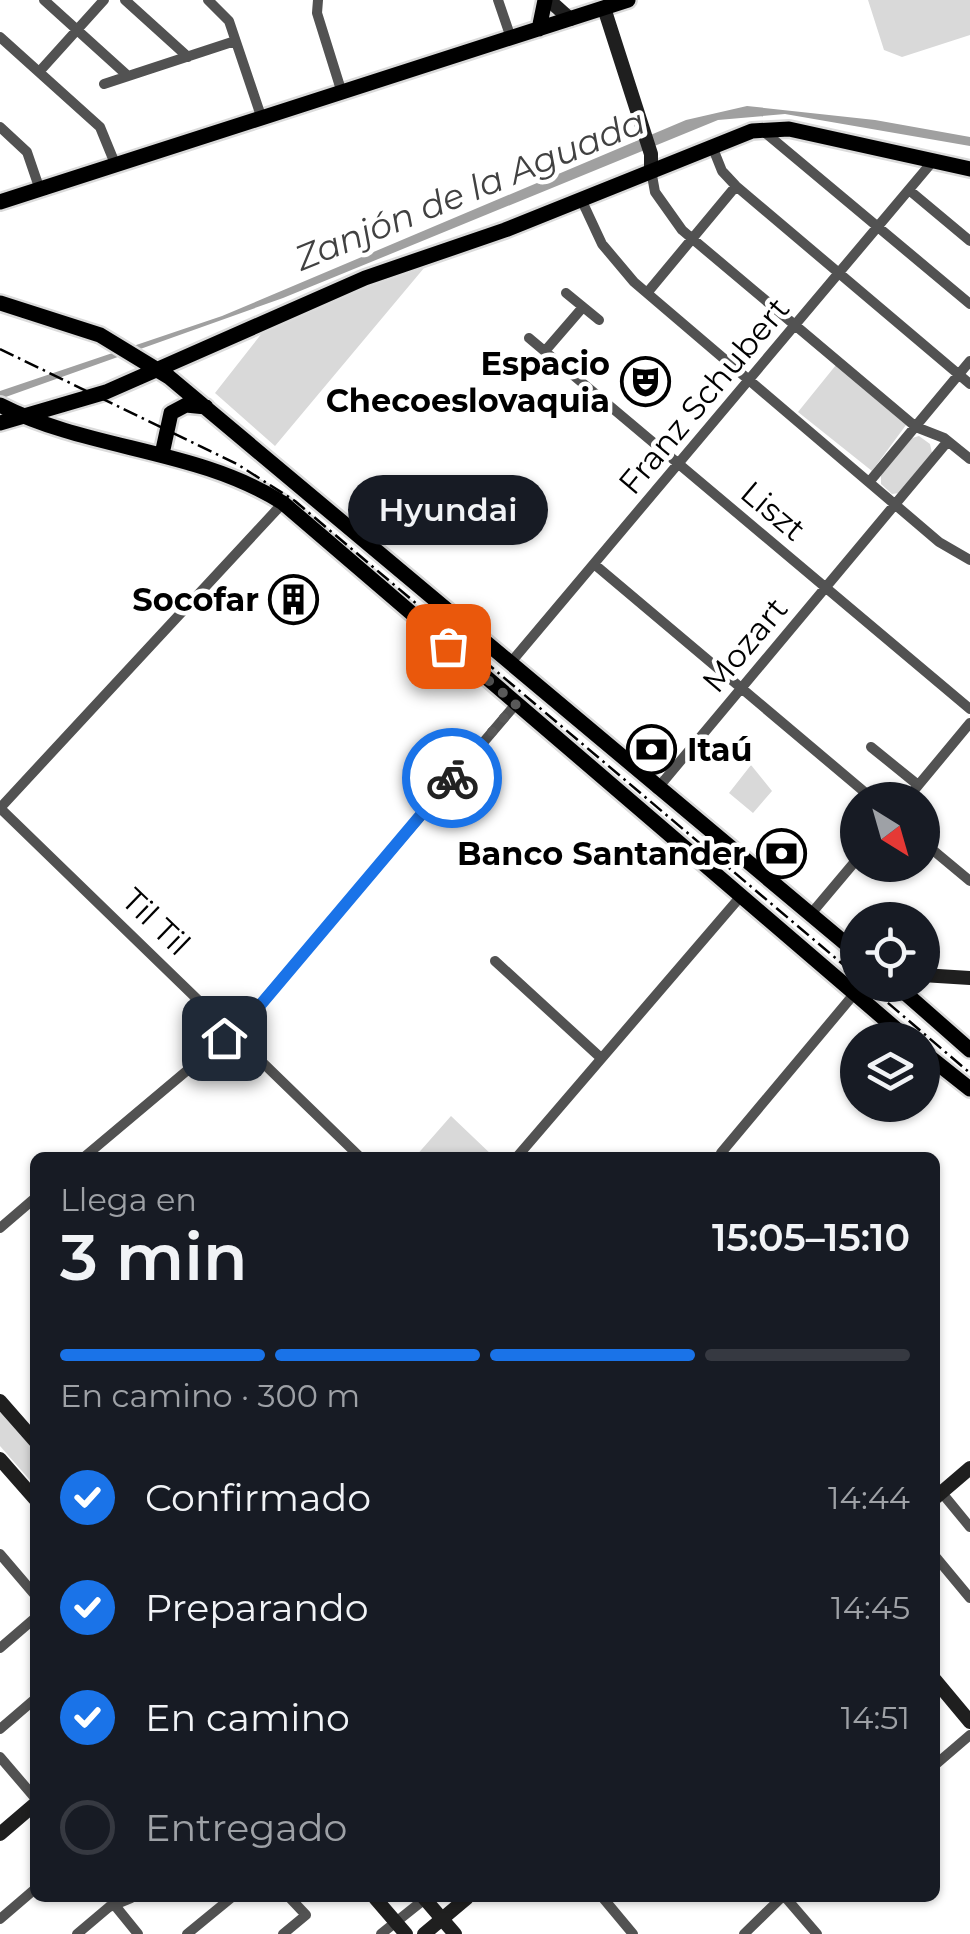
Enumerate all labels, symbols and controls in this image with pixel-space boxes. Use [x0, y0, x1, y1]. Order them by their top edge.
water label: Zanjón de la Aguada [287, 100, 651, 280]
street label: Franz Schubert [610, 289, 797, 502]
place label: Espacio Checoeslovaquia [326, 344, 610, 420]
theatre icon: Espacio Checoeslovaquia [619, 356, 671, 408]
street label: Liszt [733, 472, 814, 549]
callout: Hyundai [348, 476, 548, 546]
text: Hyundai [379, 490, 517, 529]
building icon: Socofar [268, 574, 320, 626]
place label: Socofar [132, 580, 259, 619]
street label: Mozart [694, 589, 796, 700]
pin [406, 604, 491, 689]
icon: bag [421, 619, 476, 674]
bank icon: Itaú [626, 724, 678, 776]
courier [402, 728, 502, 828]
place label: Itaú [687, 730, 753, 769]
icon: bike [425, 751, 480, 806]
north arrow [840, 782, 940, 882]
map controls [840, 782, 940, 1122]
bank icon: Banco Santander [755, 828, 807, 880]
place label: Banco Santander [457, 834, 746, 873]
street label: Til Til [114, 880, 199, 963]
button: locate [840, 902, 940, 1002]
pin [182, 996, 267, 1081]
icon: home [197, 1011, 252, 1066]
button: layers [840, 1022, 940, 1122]
text: Llega en [60, 1180, 197, 1219]
text: 15:05–15:10 [712, 1214, 910, 1261]
text: 3 min [60, 1217, 248, 1296]
text: En camino · 300 m [60, 1376, 360, 1415]
icon: check [60, 1470, 115, 1525]
text: Confirmado [145, 1474, 371, 1521]
text: 14:44 [828, 1478, 910, 1517]
icon: check [60, 1580, 115, 1635]
text: Preparando [145, 1584, 369, 1631]
text: 14:45 [831, 1588, 910, 1627]
icon: check [60, 1690, 115, 1745]
text: En camino [145, 1694, 350, 1741]
text: 14:51 [841, 1698, 910, 1737]
text: Entregado [145, 1804, 347, 1851]

